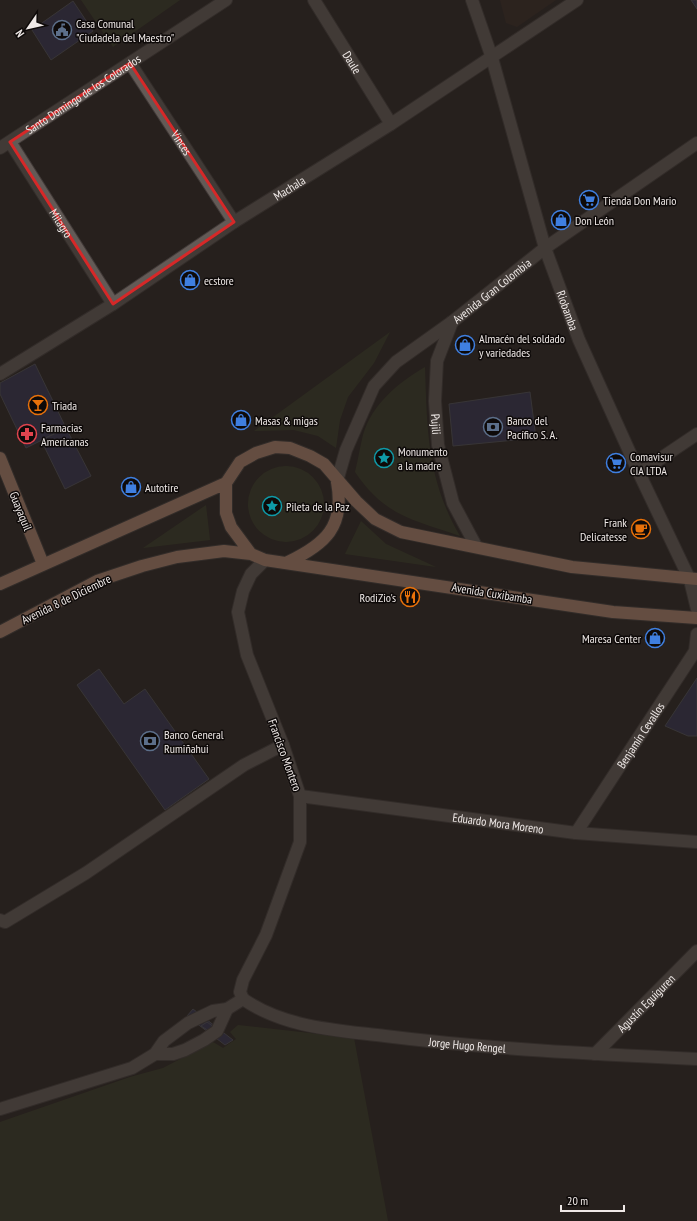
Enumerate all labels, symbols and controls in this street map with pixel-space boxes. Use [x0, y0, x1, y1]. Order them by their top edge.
north arrow [8, 8, 48, 48]
place label: Casa Comunal "Ciudadela del Maestro" [76, 16, 174, 45]
public building icon: Casa Comunal "Ciudadela del Maestro" [51, 19, 73, 41]
text: N [12, 27, 27, 40]
street label: Daule [340, 48, 365, 76]
street label: Santo Domingo de los Colorados [22, 51, 143, 137]
street label: Vinces [168, 126, 196, 158]
street label: Machala [270, 172, 308, 203]
supermarket icon: Tienda Don Mario [578, 189, 600, 211]
place label: Tienda Don Mario [603, 193, 677, 208]
street label: Milagro [47, 206, 76, 240]
shop icon: Don León [550, 209, 572, 231]
place label: Don León [575, 213, 614, 228]
street label: Avenida Gran Colombia [449, 255, 534, 326]
shop icon: ecstore [179, 269, 201, 291]
place label: ecstore [204, 273, 234, 288]
street label: Riobamba [554, 288, 582, 332]
place label: Almacén del soldado y variedades [479, 331, 565, 360]
shop icon: Almacén del soldado y variedades [454, 334, 476, 356]
bar icon: Triada [27, 394, 49, 416]
place label: Triada [52, 398, 77, 413]
shop icon: Masas & migas [230, 409, 252, 431]
place label: Masas & migas [255, 413, 318, 428]
street label: Pujili [428, 413, 445, 435]
place label: Banco del Pacífico S. A. [507, 413, 558, 442]
bank icon: Banco del Pacífico S. A. [482, 416, 504, 438]
place label: Farmacias Americanas [41, 420, 89, 449]
pharmacy icon: Farmacias Americanas [16, 423, 38, 445]
place label: Monumento a la madre [398, 444, 448, 473]
place icon: Monumento a la madre [373, 447, 395, 469]
place label: Comavisur CIA LTDA [630, 449, 673, 478]
supermarket icon: Comavisur CIA LTDA [605, 452, 627, 474]
shop icon: Autotire [120, 476, 142, 498]
place label: Autotire [145, 480, 178, 495]
street label: Guayaquil [6, 489, 36, 533]
place icon: Pileta de la Paz [261, 495, 283, 517]
place label: Pileta de la Paz [286, 499, 349, 514]
place label: Frank Delicatesse [580, 515, 627, 544]
cafe icon: Frank Delicatesse [630, 518, 652, 540]
street label: Avenida 8 de Diciembre [19, 571, 113, 627]
street label: Avenida Cuxibamba [451, 579, 533, 607]
restaurant icon: RodiZio's [399, 586, 421, 608]
place label: RodiZio's [360, 590, 396, 605]
shop icon: Maresa Center [644, 627, 666, 649]
place label: Maresa Center [582, 631, 642, 646]
street label: Benjamín Cevallos [613, 699, 667, 771]
street label: Francisco Montero [265, 717, 305, 793]
place label: Banco General Rumiñahui [164, 727, 224, 756]
bank icon: Banco General Rumiñahui [139, 730, 161, 752]
street label: Eduardo Mora Moreno [452, 809, 545, 836]
street label: Agustín Eguiguren [614, 971, 678, 1035]
street label: Jorge Hugo Rengel [427, 1033, 506, 1055]
scale bar [561, 1187, 624, 1213]
text: 20 m [567, 1193, 588, 1208]

